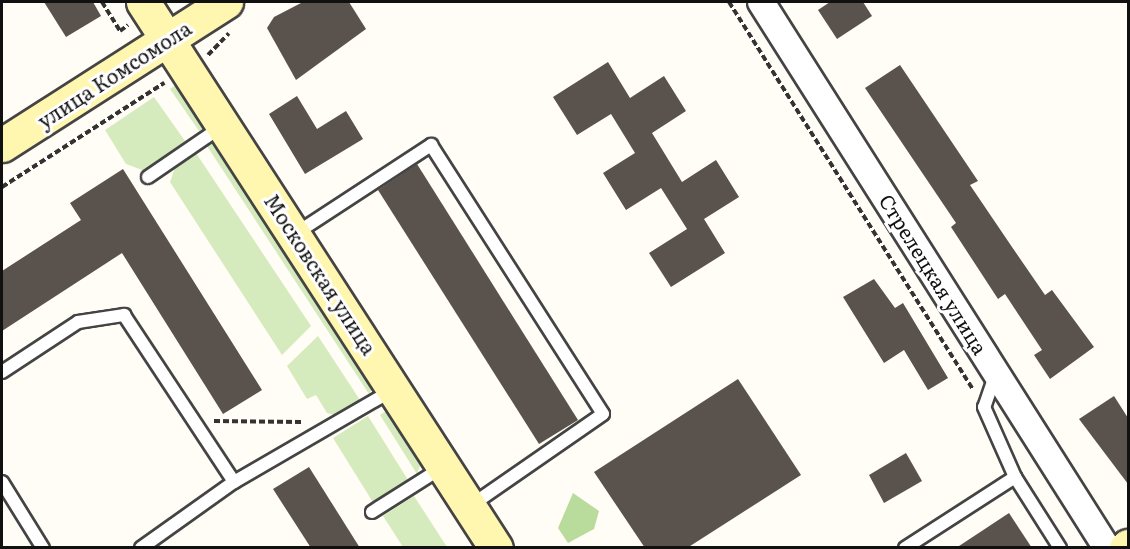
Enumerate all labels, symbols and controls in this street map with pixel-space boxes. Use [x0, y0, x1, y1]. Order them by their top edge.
street label: улица Комсомола [33, 15, 195, 133]
street label: Московская улица [260, 189, 382, 359]
street label: Стрелецкая улица [875, 190, 993, 358]

